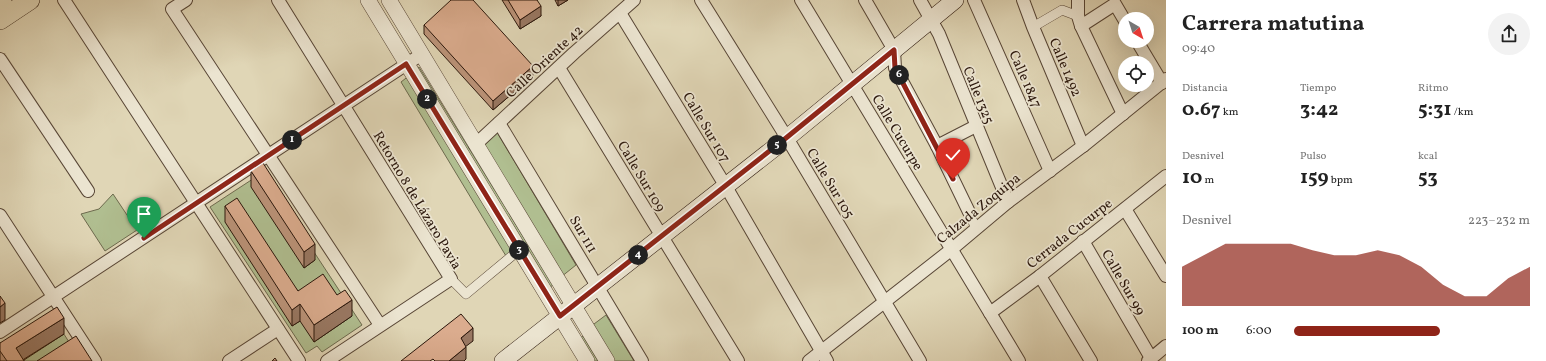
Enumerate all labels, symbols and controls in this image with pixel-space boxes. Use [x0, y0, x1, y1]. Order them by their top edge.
text: Carrera matutina [1182, 9, 1364, 40]
north arrow [1118, 12, 1154, 48]
map controls [1118, 12, 1154, 92]
button: share [1488, 13, 1530, 55]
street label: Calle Oriente 42 [502, 21, 588, 103]
street label: Calle 1492 [1044, 35, 1085, 100]
text: 09:40 [1182, 40, 1215, 58]
street label: Calle 1847 [1004, 48, 1046, 112]
button: locate [1118, 56, 1154, 92]
street label: Calle 1325 [957, 64, 998, 127]
pin: 6 [889, 65, 909, 85]
text: 6 [896, 67, 902, 82]
text: Distancia [1182, 81, 1228, 96]
text: Tiempo [1300, 81, 1336, 96]
text: Ritmo [1418, 81, 1448, 96]
pin: 2 [417, 89, 437, 109]
street label: Calle Sur 107 [677, 89, 734, 167]
text: 2 [424, 91, 430, 106]
street label: Calle Cucurpe [867, 91, 927, 175]
text: 0.67 [1182, 96, 1221, 124]
text: 3:42 [1300, 96, 1338, 124]
text: 5:31 [1418, 96, 1452, 124]
text: km [1221, 105, 1238, 120]
text: /km [1452, 105, 1474, 120]
street label: Retorno 8 de Lázaro Pavia [368, 128, 466, 273]
pin: 1 [282, 130, 302, 150]
text: 1 [290, 132, 294, 147]
pin: 5 [767, 135, 787, 155]
text: 5 [774, 137, 780, 152]
street label: Calle Sur 109 [612, 138, 669, 216]
pin [936, 138, 970, 179]
icon: check [942, 144, 964, 166]
street label: Calle Sur 105 [801, 145, 858, 222]
text: Desnivel [1182, 149, 1224, 164]
text: Pulso [1300, 149, 1326, 164]
text: kcal [1418, 149, 1438, 164]
text: 10 [1182, 164, 1202, 192]
text: 159 [1300, 164, 1329, 192]
text: 53 [1418, 164, 1438, 192]
street label: Calzada Zoquipa [933, 169, 1025, 249]
text: m [1202, 173, 1214, 188]
text: bpm [1329, 173, 1353, 188]
street label: Cerrada Cucurpe [1023, 195, 1117, 274]
pin [127, 197, 161, 238]
icon: arrive [133, 203, 155, 225]
street label: Sur 111 [564, 212, 601, 257]
text: Desnivel [1182, 212, 1232, 230]
text: 223–232 m [1468, 212, 1530, 230]
pin: 3 [509, 240, 529, 260]
text: 3 [516, 242, 522, 257]
pin: 4 [628, 245, 648, 265]
street label: Calle Sur 99 [1096, 246, 1149, 319]
text: 4 [635, 247, 641, 262]
text: 100 m [1182, 322, 1219, 340]
text: 6:00 [1246, 322, 1272, 340]

